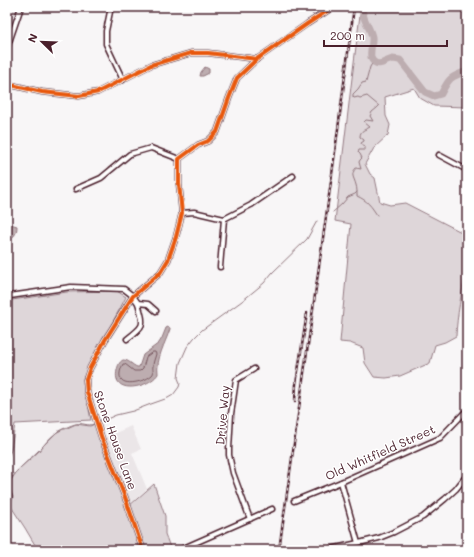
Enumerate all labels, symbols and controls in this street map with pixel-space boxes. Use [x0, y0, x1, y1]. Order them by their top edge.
north arrow [22, 22, 62, 62]
scale bar [324, 22, 447, 48]
text: 200 m [330, 27, 365, 43]
text: N [24, 31, 41, 45]
street label: Drive Way [211, 384, 233, 446]
street label: Stone House Lane [91, 388, 141, 492]
street label: Old Whitfield Street [323, 421, 437, 483]

